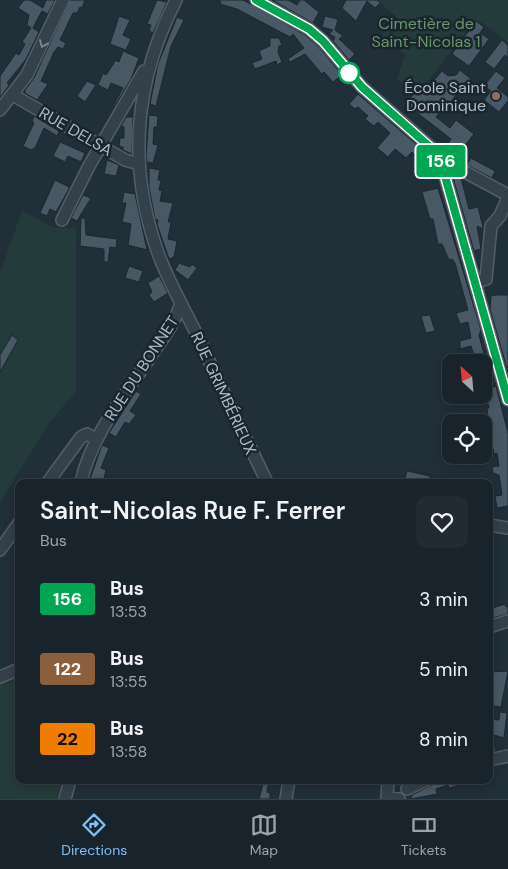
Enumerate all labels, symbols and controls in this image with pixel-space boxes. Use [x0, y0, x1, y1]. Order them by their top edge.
park label: Cimetière de Saint-Nicolas 1 [371, 13, 481, 52]
one-way arrow [39, 39, 49, 48]
unlabelled marker [338, 62, 360, 84]
place label: École Saint Dominique [404, 77, 486, 116]
marker: École Saint Dominique [490, 90, 502, 102]
street label: RUE DELSA [35, 102, 116, 161]
line badge: 156 [412, 145, 470, 177]
text: 156 [426, 149, 456, 173]
street label: RUE DU BONNET [100, 312, 183, 425]
street label: RUE GRIMBÉRIEUX [186, 328, 261, 458]
north arrow [442, 354, 492, 404]
map controls [442, 354, 492, 464]
button: locate [442, 414, 492, 464]
text: Saint-Nicolas Rue F. Ferrer [40, 495, 345, 526]
button: heart [416, 496, 468, 548]
text: Bus [40, 530, 67, 551]
text: Bus [110, 576, 144, 601]
text: 156 [53, 587, 82, 611]
text: 3 min [419, 587, 468, 612]
text: 13:53 [110, 601, 147, 622]
text: Bus [110, 646, 144, 671]
text: 122 [54, 657, 81, 681]
text: 5 min [419, 657, 468, 682]
text: 13:55 [110, 671, 147, 692]
text: Bus [110, 716, 144, 741]
text: 22 [57, 727, 78, 751]
text: 8 min [419, 727, 468, 752]
text: 13:58 [110, 741, 147, 762]
tab: Directions [61, 811, 127, 859]
tab: Map [250, 811, 278, 859]
tab: Tickets [401, 811, 447, 859]

